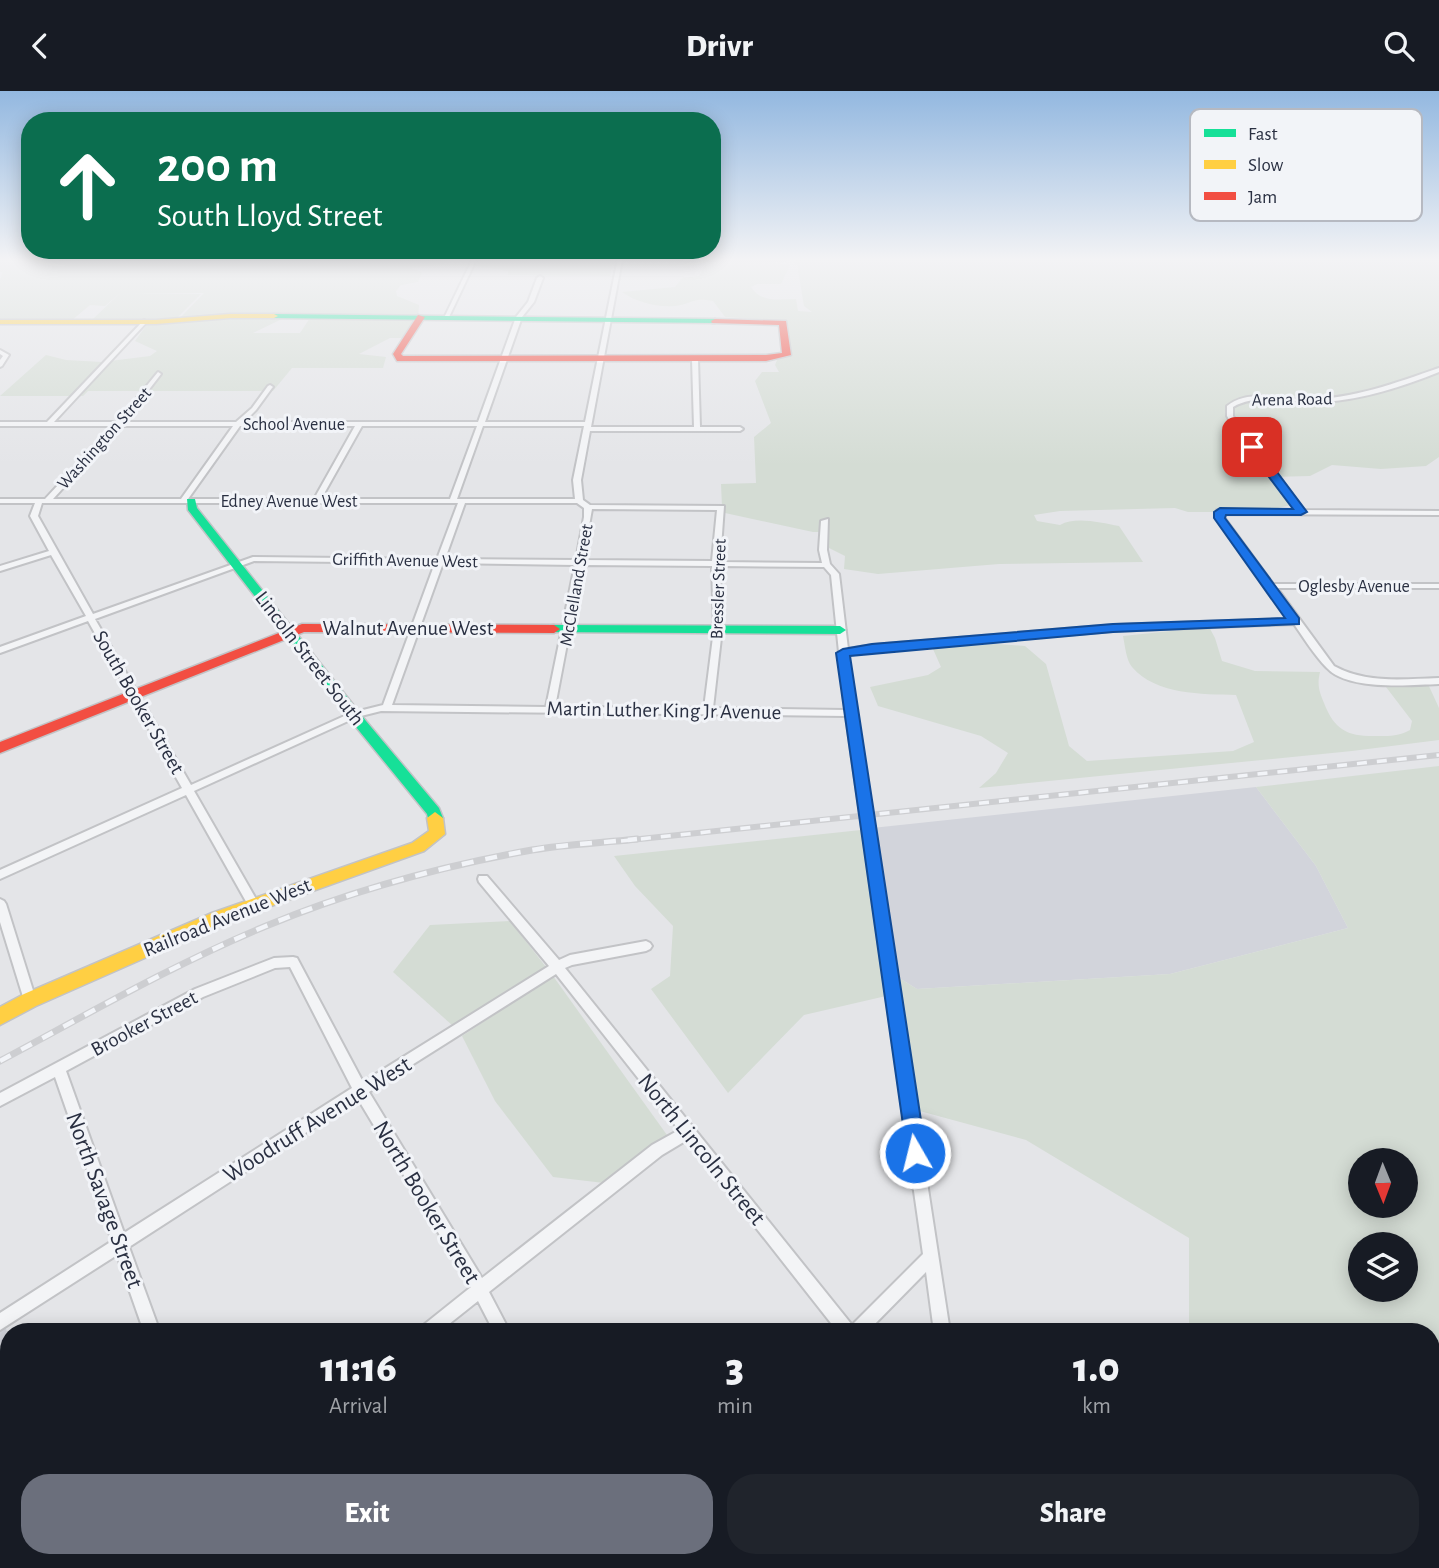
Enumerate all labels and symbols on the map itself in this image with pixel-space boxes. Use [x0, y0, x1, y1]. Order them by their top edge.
legend [1190, 109, 1422, 221]
text: Fast [1248, 125, 1278, 144]
text: Slow [1248, 156, 1284, 175]
text: Jam [1248, 188, 1277, 207]
street label: Washington Street [54, 384, 155, 493]
street label: Arena Road [1252, 390, 1333, 410]
street label: School Avenue [243, 416, 345, 434]
pin [1222, 417, 1282, 477]
street label: Edney Avenue West [220, 493, 358, 511]
street label: McClelland Street [557, 522, 597, 648]
street label: Bressler Street [708, 538, 730, 640]
street label: Griffith Avenue West [332, 551, 478, 571]
street label: Oglesby Avenue [1298, 578, 1410, 596]
street label: Lincoln Street South [251, 587, 368, 729]
street label: Walnut Avenue West [323, 618, 494, 639]
street label: South Booker Street [89, 627, 188, 778]
street label: Martin Luther King Jr Avenue [547, 698, 781, 723]
street label: Railroad Avenue West [140, 874, 314, 961]
street label: Brooker Street [88, 987, 201, 1060]
street label: Woodruff Avenue West [219, 1052, 416, 1187]
street label: North Lincoln Street [633, 1069, 770, 1230]
street label: North Savage Street [61, 1109, 147, 1292]
position arrow [878, 1116, 952, 1190]
street label: North Booker Street [368, 1117, 484, 1288]
north arrow [1348, 1148, 1418, 1218]

